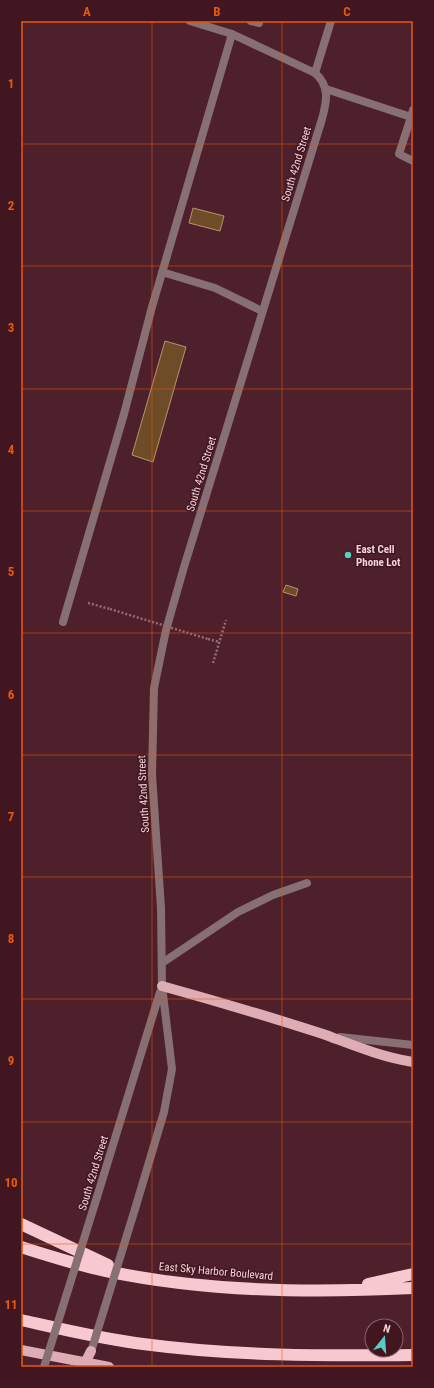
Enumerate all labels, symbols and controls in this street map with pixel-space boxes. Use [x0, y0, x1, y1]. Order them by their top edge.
text: A [83, 4, 91, 19]
text: B [213, 4, 221, 19]
text: C [343, 4, 351, 19]
text: 1 [8, 76, 14, 91]
street label: South 42nd Street [279, 125, 314, 203]
text: 2 [8, 198, 15, 213]
text: 3 [8, 320, 14, 335]
street label: South 42nd Street [184, 435, 219, 513]
text: 4 [8, 442, 15, 457]
place label: East Cell Phone Lot [356, 543, 401, 569]
marker: East Cell Phone Lot [343, 550, 353, 560]
text: 5 [8, 564, 15, 579]
text: 6 [8, 687, 15, 702]
street label: South 42nd Street [135, 755, 152, 833]
text: 7 [8, 809, 15, 824]
text: 8 [8, 931, 14, 946]
text: 9 [8, 1053, 14, 1068]
street label: South 42nd Street [76, 1134, 111, 1212]
text: 10 [4, 1175, 18, 1190]
street label: East Sky Harbor Boulevard [158, 1260, 274, 1283]
text: 11 [4, 1297, 18, 1312]
north arrow [364, 1318, 404, 1358]
text: N [382, 1322, 392, 1336]

